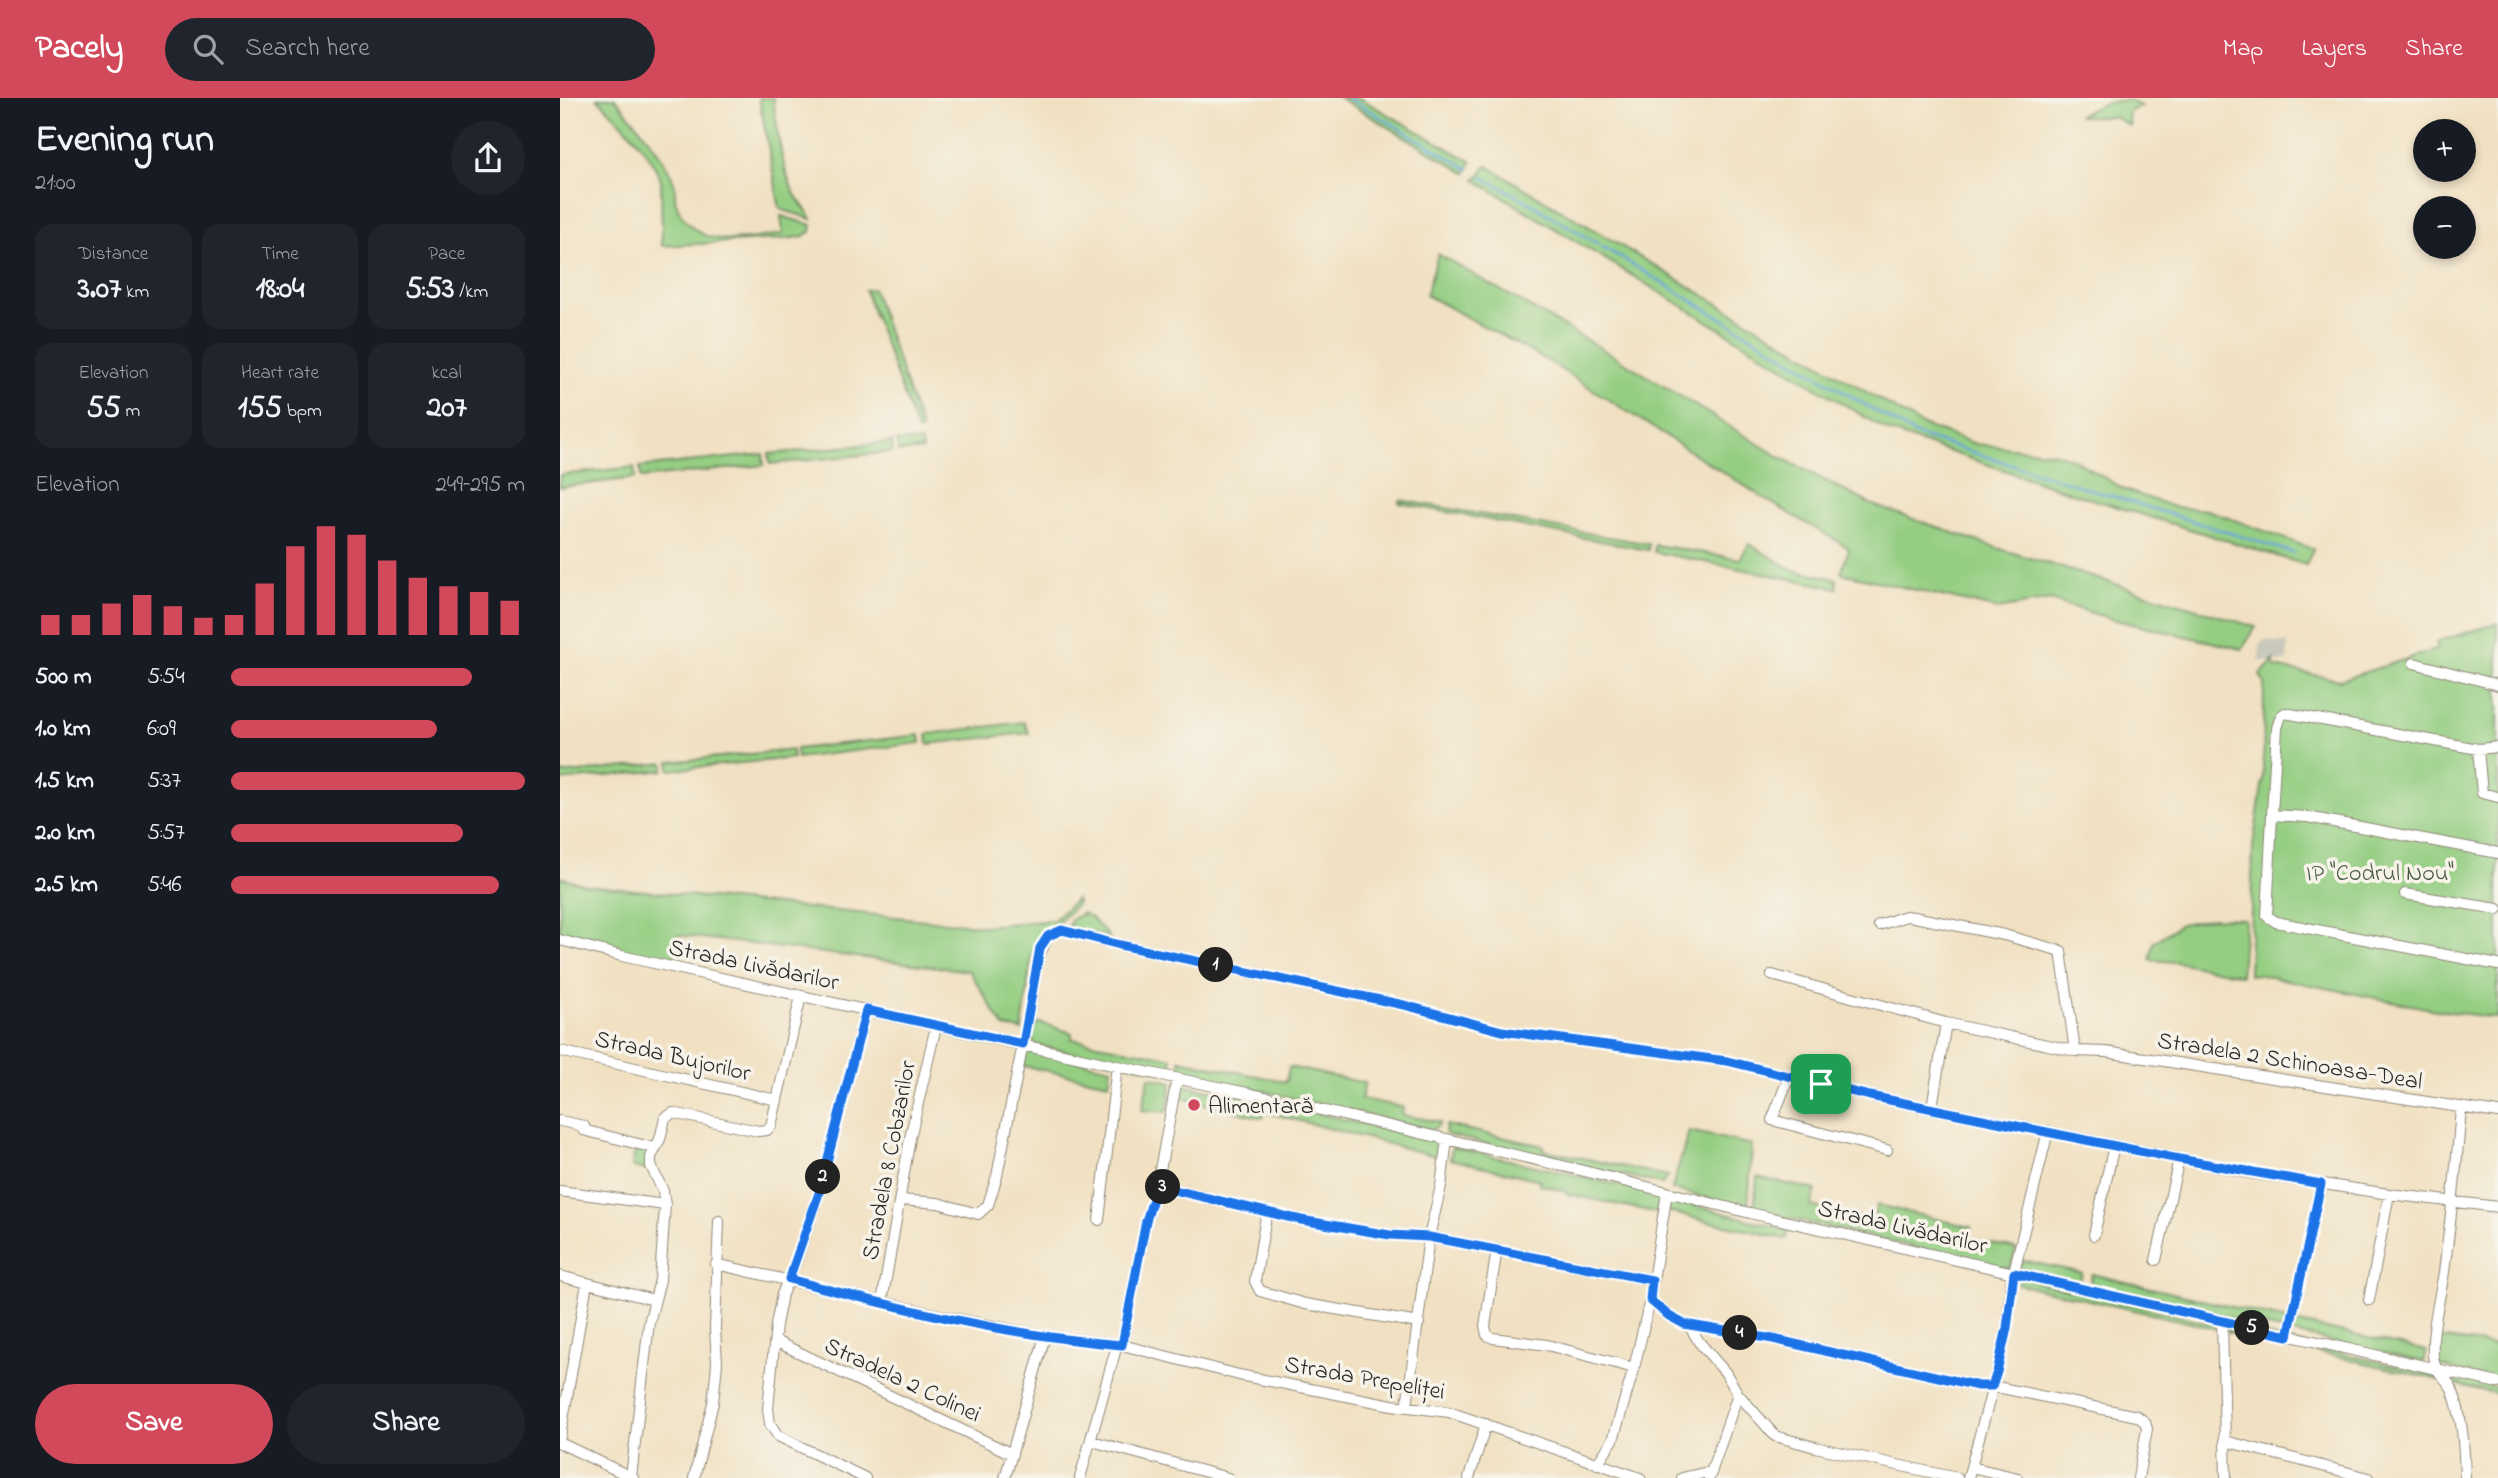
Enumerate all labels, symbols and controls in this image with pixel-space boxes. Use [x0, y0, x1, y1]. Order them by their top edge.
search box [165, 18, 655, 81]
text: Pacely [35, 25, 123, 73]
icon: search [189, 30, 227, 68]
text: Search here [245, 30, 370, 68]
text: Map [2223, 32, 2263, 67]
text: Layers [2301, 32, 2367, 67]
text: Share [2405, 32, 2463, 67]
text: Evening run [35, 113, 214, 169]
map controls [2413, 119, 2476, 259]
button: + [2413, 119, 2476, 182]
button: share [451, 121, 525, 195]
text: 21:00 [35, 167, 76, 200]
button: − [2413, 196, 2476, 259]
text: Distance [78, 241, 148, 268]
text: Time [261, 241, 299, 268]
text: Pace [428, 241, 465, 268]
text: 3.07 [77, 268, 121, 312]
text: 18:04 [256, 268, 304, 312]
text: 5:53 [405, 268, 454, 312]
text: km [121, 279, 149, 306]
text: /km [454, 279, 488, 306]
text: Elevation [78, 360, 148, 387]
text: Heart rate [241, 360, 319, 387]
text: kcal [432, 360, 462, 387]
text: 55 [86, 387, 121, 431]
text: 155 [238, 387, 282, 431]
text: 207 [427, 387, 467, 431]
text: m [121, 398, 140, 425]
text: bpm [282, 398, 322, 425]
text: Elevation [35, 469, 120, 502]
text: 249–295 m [435, 469, 525, 502]
text: 500 m [35, 661, 92, 694]
text: 5:54 [147, 661, 185, 694]
text: 1.0 km [35, 713, 91, 746]
text: 6:09 [147, 713, 176, 746]
text: 1.5 km [35, 765, 94, 798]
text: 5:37 [147, 765, 181, 798]
text: 2.0 km [35, 817, 95, 850]
text: 5:57 [147, 817, 185, 850]
park label: IP "Codrul Nou" [2306, 857, 2454, 892]
text: 2.5 km [35, 869, 98, 902]
text: 5:46 [147, 869, 182, 902]
street label: Strada Livădarilor [665, 931, 842, 1002]
pin: 1 [1198, 948, 1234, 982]
text: 1 [1212, 951, 1219, 978]
street label: Strada Bujorilor [591, 1022, 754, 1093]
street label: Stradela 2 Schinoasa-Deal [2155, 1024, 2425, 1101]
pin [1791, 1054, 1851, 1114]
street label: Stradela 8 Cobzarilor [854, 1057, 927, 1263]
icon: arrive [1802, 1065, 1840, 1103]
place label: Alimentară [1208, 1090, 1313, 1125]
marker: Alimentară [1186, 1097, 1202, 1113]
pin: 2 [806, 1160, 840, 1194]
text: 2 [818, 1163, 827, 1190]
pin: 3 [1146, 1170, 1180, 1204]
text: 3 [1159, 1173, 1166, 1200]
street label: Strada Livădarilor [1814, 1192, 1991, 1265]
pin: 5 [2234, 1310, 2270, 1346]
text: 5 [2246, 1314, 2257, 1341]
pin: 4 [1722, 1316, 1758, 1350]
text: 4 [1736, 1319, 1743, 1346]
street label: Stradela 2 Colinei [818, 1330, 986, 1433]
street label: Strada Prepeliței [1282, 1348, 1448, 1411]
button: Save [35, 1384, 273, 1464]
button: Share [287, 1384, 525, 1464]

